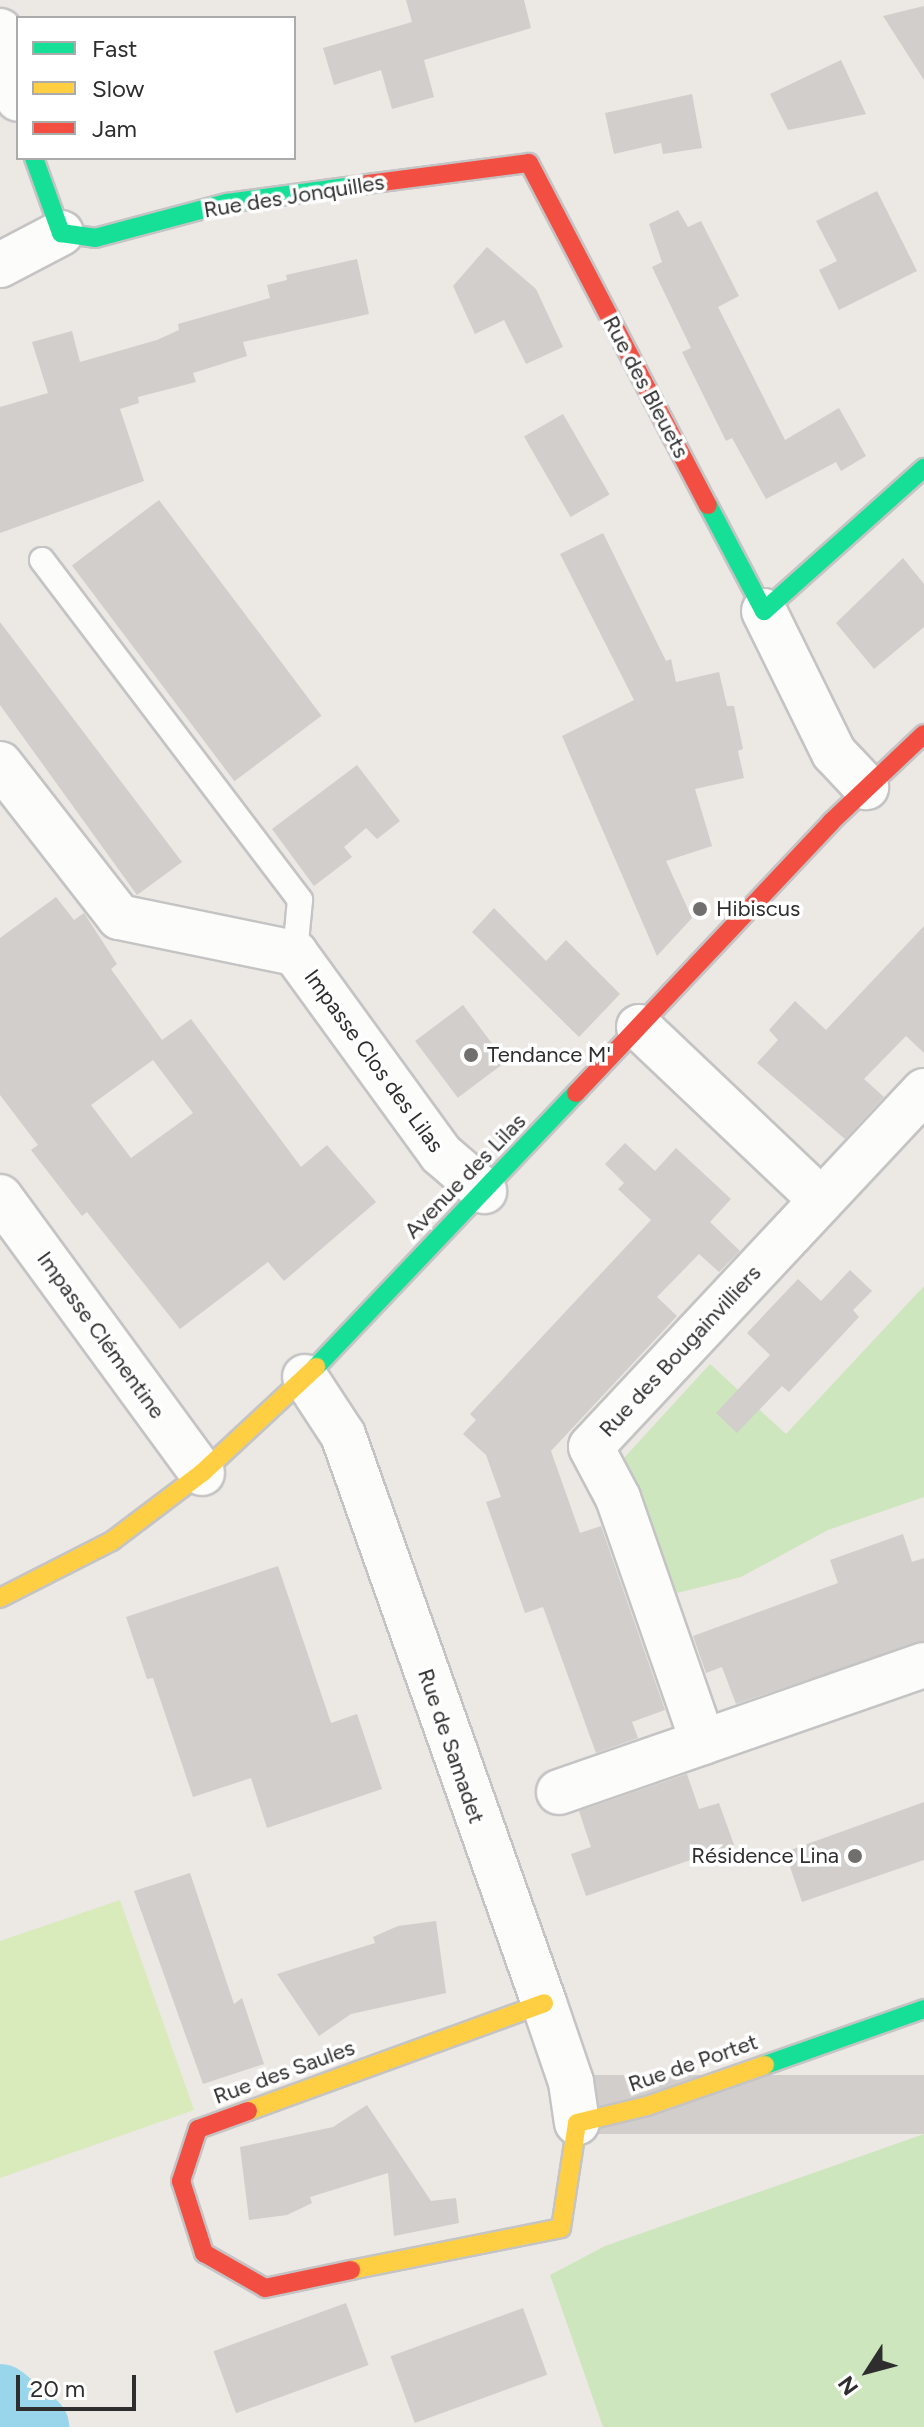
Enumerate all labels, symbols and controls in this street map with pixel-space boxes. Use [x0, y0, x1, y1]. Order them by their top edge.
legend [16, 16, 296, 160]
text: Fast [92, 34, 137, 63]
text: Slow [92, 74, 144, 103]
text: Jam [92, 114, 137, 143]
street label: Rue des Jonquilles [202, 169, 386, 223]
street label: Rue des Bleuets [597, 311, 695, 463]
place label: Hibiscus [716, 896, 800, 922]
marker: Hibiscus [691, 900, 709, 918]
street label: Impasse Clos des Lilas [299, 964, 449, 1158]
place label: Tendance M' [487, 1042, 611, 1068]
marker: Tendance M' [462, 1046, 480, 1064]
street label: Avenue des Lilas [399, 1108, 531, 1244]
street label: Impasse Clémentine [31, 1246, 171, 1424]
street label: Rue des Bougainvilliers [594, 1260, 766, 1442]
street label: Rue de Samadet [412, 1665, 490, 1827]
place label: Résidence Lina [691, 1843, 839, 1869]
marker: Résidence Lina [846, 1847, 864, 1865]
street label: Rue de Portet [625, 2029, 761, 2097]
street label: Rue des Saules [210, 2034, 358, 2110]
north arrow [828, 2331, 908, 2411]
scale bar [20, 2359, 140, 2409]
text: N [832, 2371, 864, 2400]
text: 20 m [30, 2374, 85, 2403]

